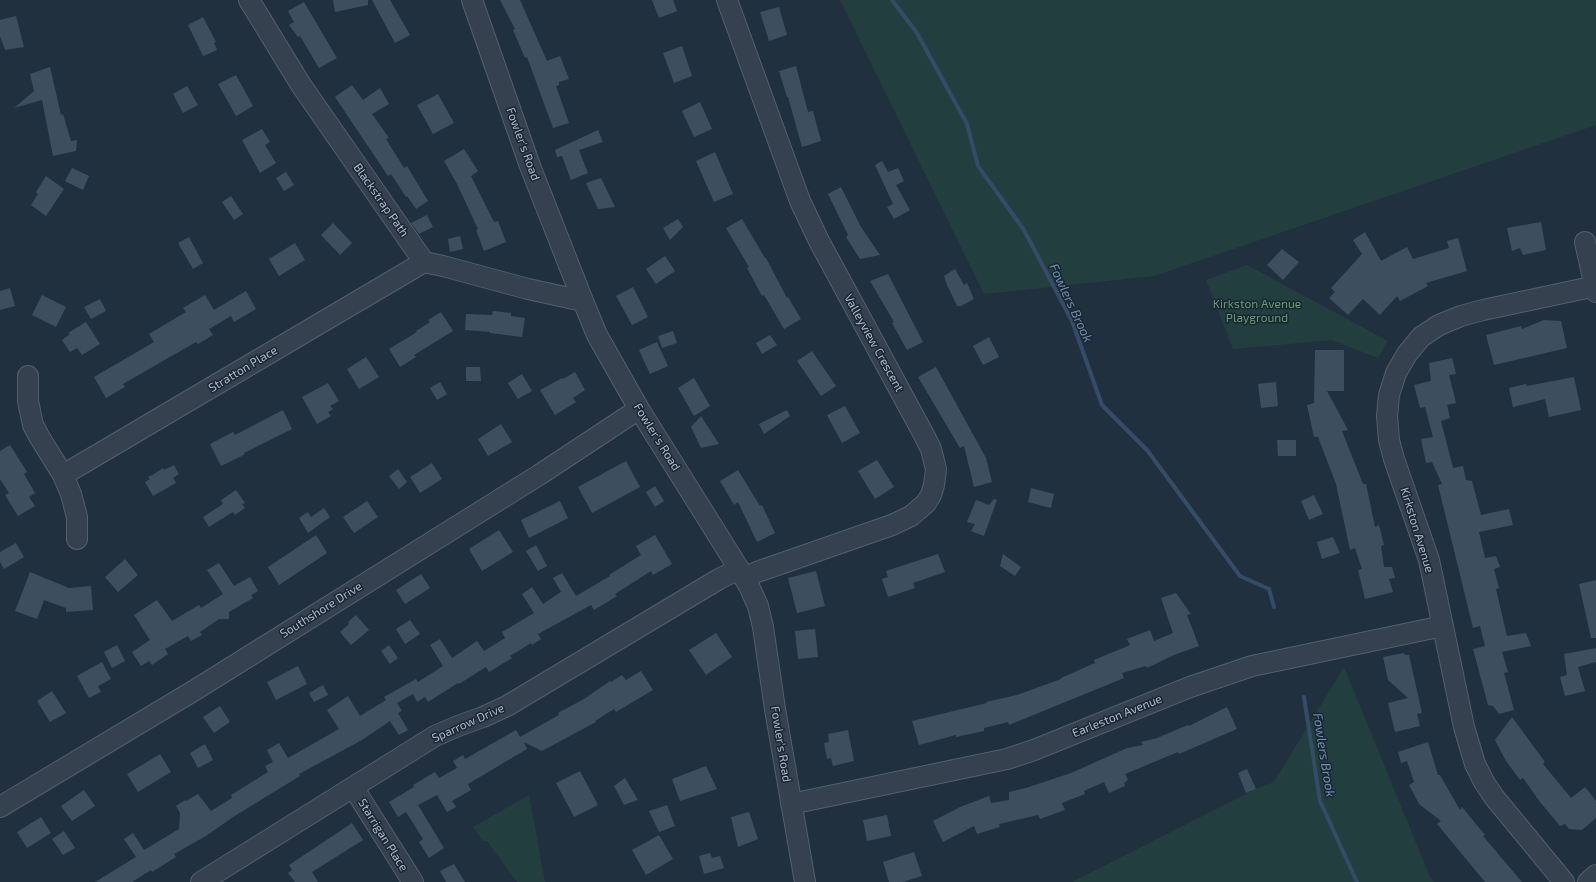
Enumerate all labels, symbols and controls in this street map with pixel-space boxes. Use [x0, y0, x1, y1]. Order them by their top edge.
street label: Fowler's Road [503, 106, 543, 182]
street label: Blackstrap Path [350, 160, 412, 240]
water label: Fowlers Brook [1046, 261, 1096, 345]
street label: Valleyview Crescent [841, 292, 907, 394]
park label: Kirkston Avenue Playground [1213, 297, 1301, 325]
street label: Stratton Place [206, 343, 280, 395]
street label: Fowler's Road [631, 401, 683, 473]
street label: Kirkston Avenue [1397, 486, 1437, 574]
street label: Southshore Drive [277, 579, 365, 641]
street label: Earleston Avenue [1070, 691, 1164, 741]
street label: Sparrow Drive [430, 701, 506, 745]
street label: Fowler's Road [768, 705, 794, 783]
water label: Fowlers Brook [1310, 712, 1338, 798]
street label: Starrigan Place [355, 796, 411, 874]

